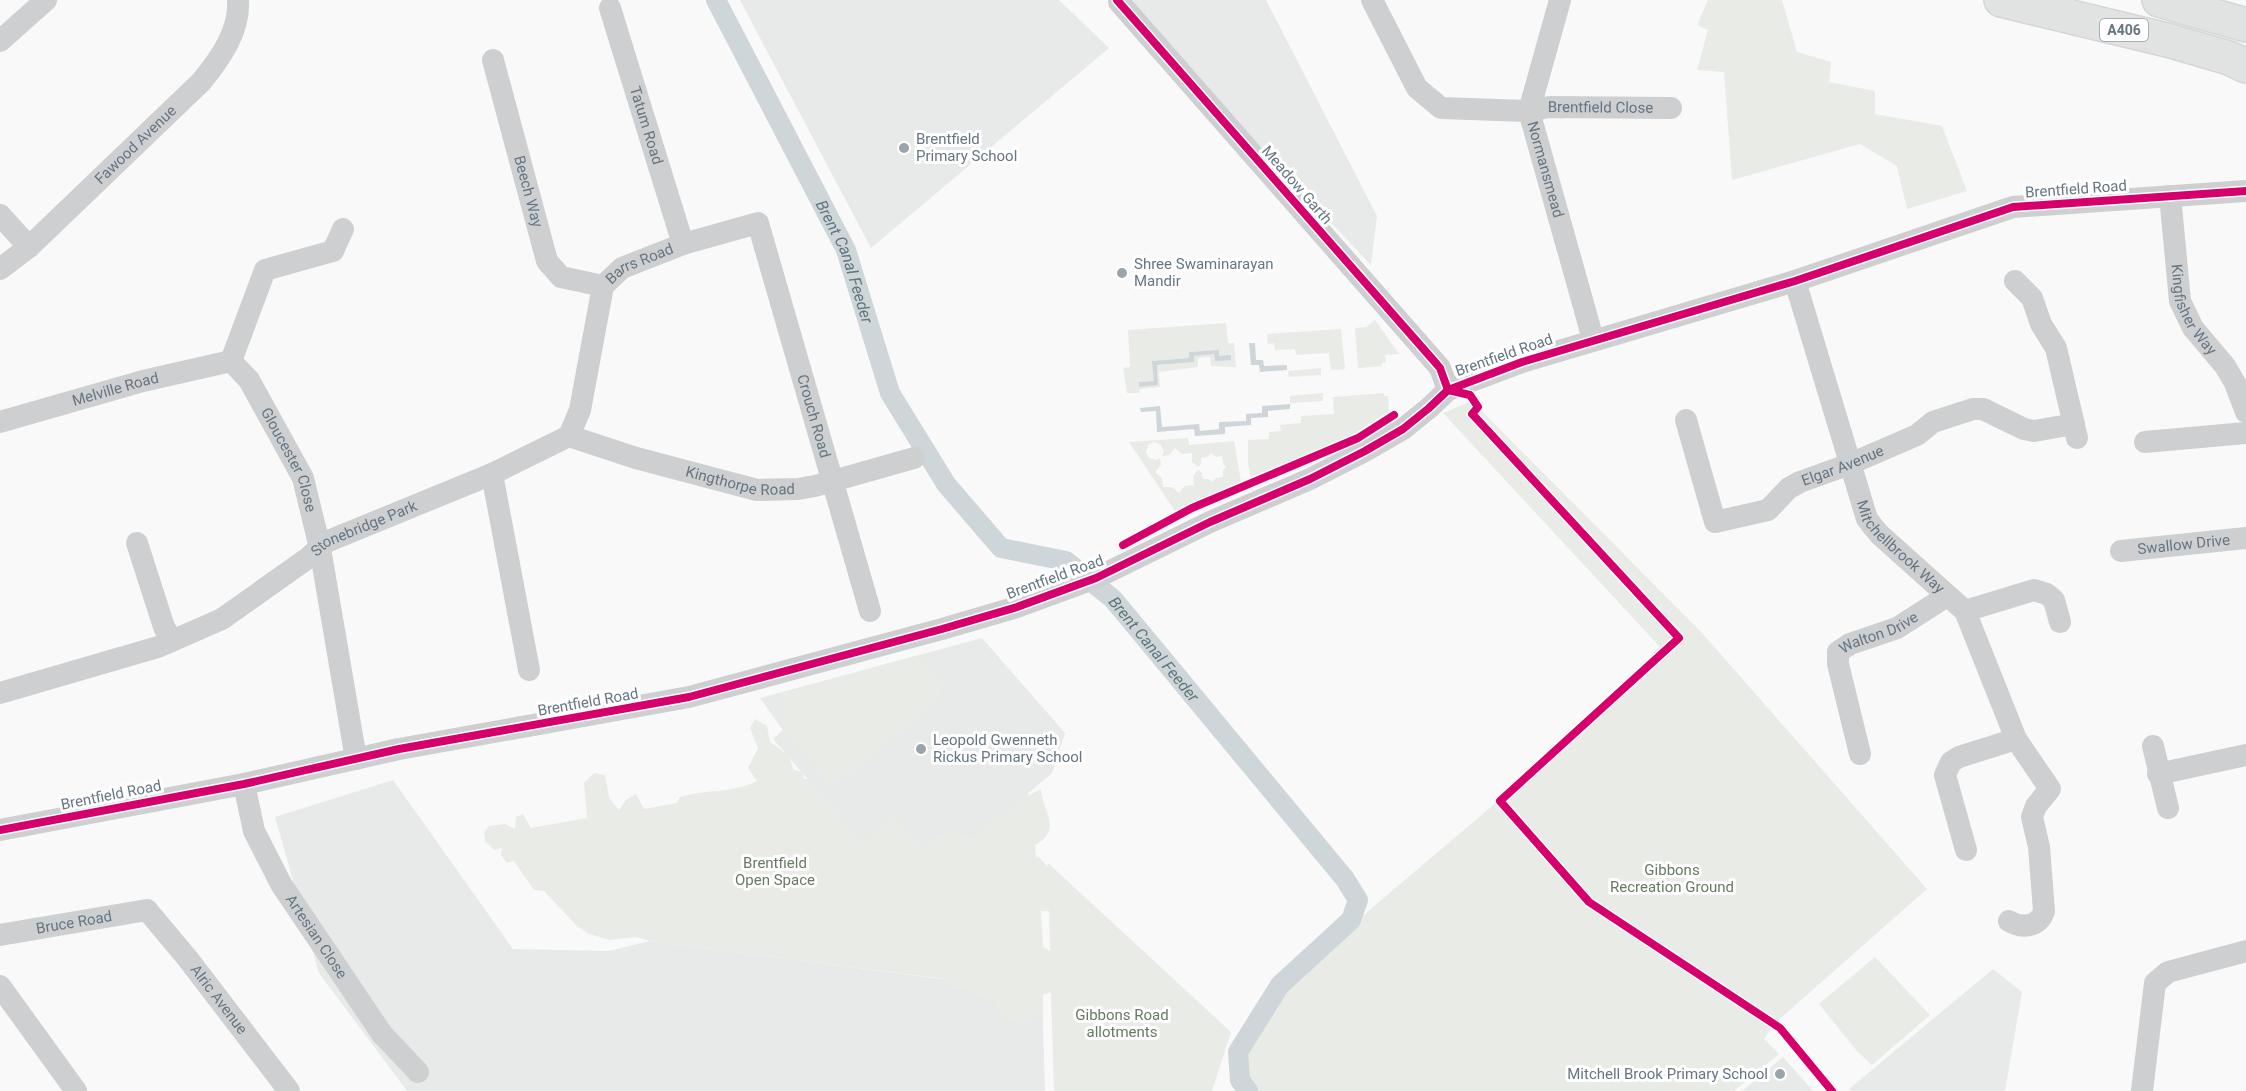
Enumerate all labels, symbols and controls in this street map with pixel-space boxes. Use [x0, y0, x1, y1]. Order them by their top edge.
road number: A406 [2100, 19, 2148, 41]
street label: Tatum Road [626, 84, 667, 167]
street label: Brentfield Close [1548, 98, 1653, 117]
street label: Fawood Avenue [91, 102, 180, 188]
street label: Normansmead [1523, 119, 1568, 220]
place label: Brentfield Primary School [916, 130, 1017, 165]
marker: Brentfield Primary School [897, 141, 911, 155]
street label: Meadow Garth [1258, 142, 1336, 228]
street label: Beech Way [510, 154, 547, 229]
street label: Brentfield Road [2025, 176, 2127, 202]
water label: Brent Canal Feeder [812, 197, 877, 326]
street label: Barrs Road [602, 240, 676, 288]
place label: Shree Swaminarayan Mandir [1134, 255, 1274, 290]
street label: Kingfisher Way [2168, 263, 2221, 358]
marker: Shree Swaminarayan Mandir [1115, 266, 1129, 280]
street label: Brentfield Road [1453, 330, 1555, 380]
street label: Melville Road [70, 369, 160, 410]
street label: Crouch Road [793, 372, 834, 460]
street label: Gloucester Close [257, 405, 320, 514]
street label: Elgar Avenue [1799, 441, 1887, 490]
street label: Kingthorpe Road [684, 463, 795, 499]
street label: Stonebridge Park [307, 497, 420, 560]
street label: Mitchellbrook Way [1853, 498, 1948, 597]
street label: Swallow Drive [2136, 531, 2231, 558]
street label: Brentfield Road [1004, 551, 1106, 603]
water label: Brent Canal Feeder [1105, 593, 1203, 706]
street label: Walton Drive [1836, 608, 1921, 658]
street label: Brentfield Road [536, 684, 640, 720]
place label: Leopold Gwenneth Rickus Primary School [933, 731, 1082, 766]
marker: Leopold Gwenneth Rickus Primary School [914, 742, 928, 756]
street label: Brentfield Road [59, 776, 163, 814]
park label: Brentfield Open Space [735, 854, 815, 889]
park label: Gibbons Recreation Ground [1610, 861, 1734, 896]
street label: Artesian Close [282, 891, 351, 982]
street label: Bruce Road [35, 907, 113, 938]
street label: Alric Avenue [187, 961, 251, 1038]
park label: Gibbons Road allotments [1075, 1006, 1169, 1041]
place label: Mitchell Brook Primary School [1567, 1065, 1768, 1083]
marker: Mitchell Brook Primary School [1773, 1067, 1787, 1081]

